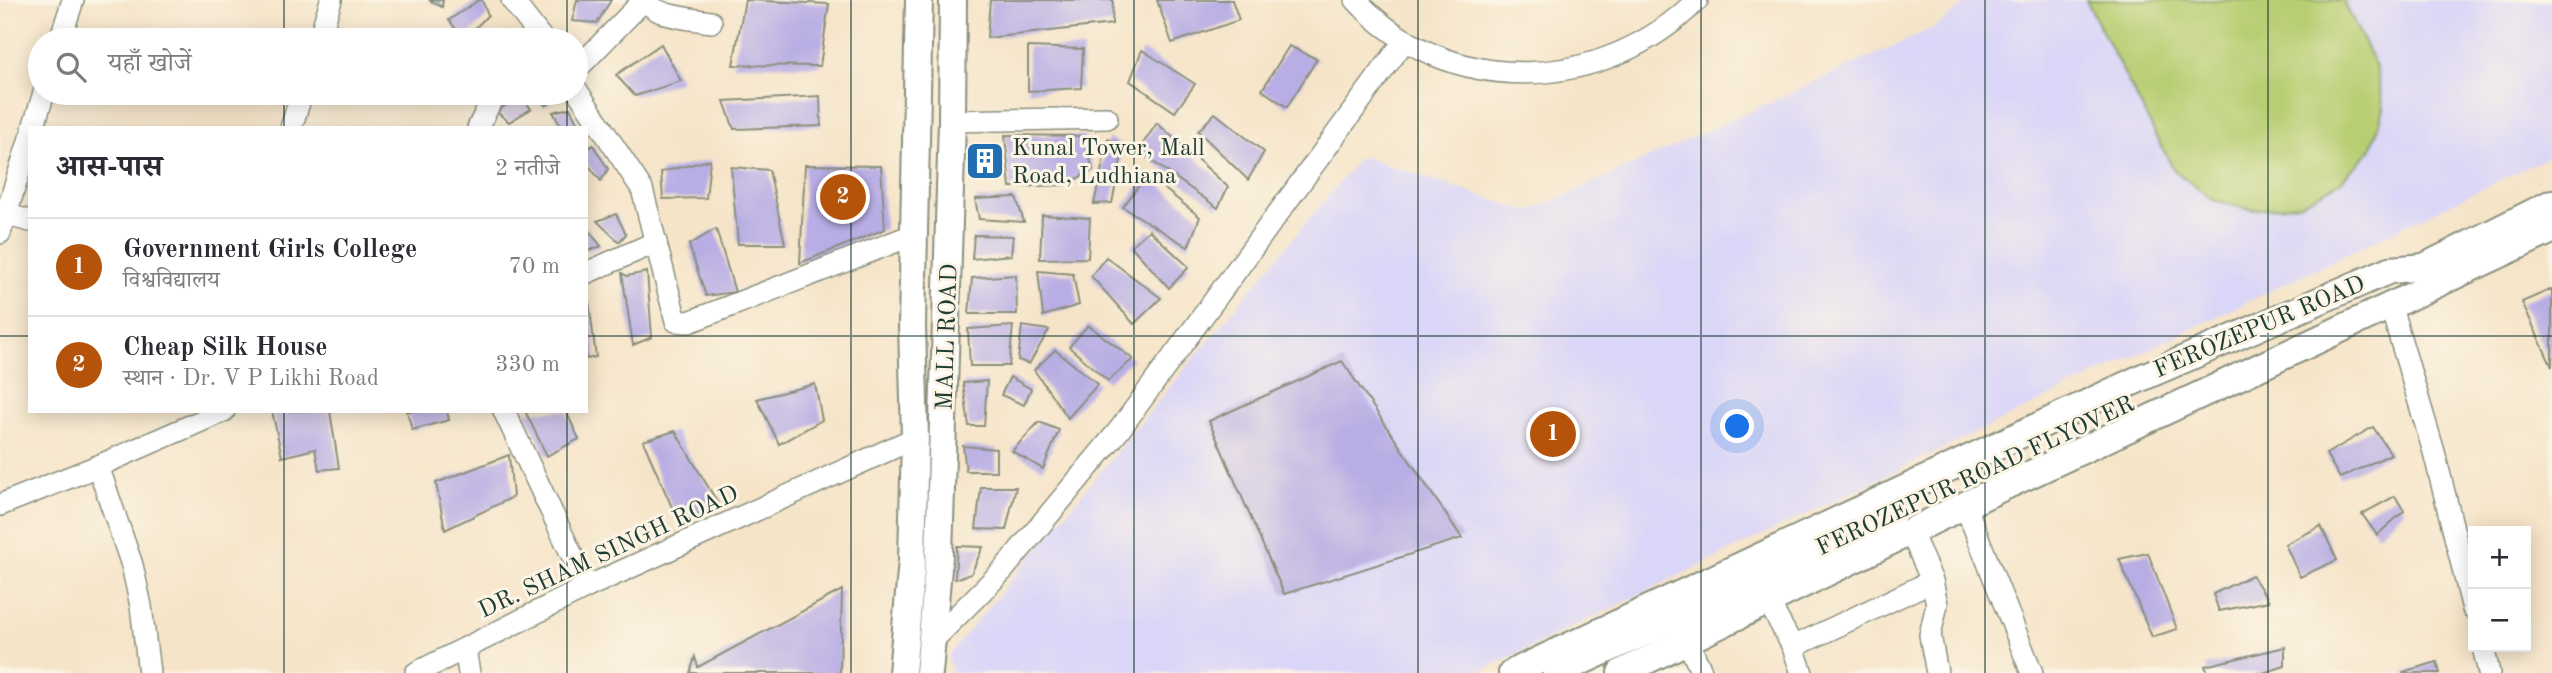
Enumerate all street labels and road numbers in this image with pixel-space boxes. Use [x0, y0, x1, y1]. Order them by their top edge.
street label: MALL ROAD [933, 263, 963, 411]
street label: FEROZEPUR ROAD [2151, 272, 2369, 383]
street label: FEROZEPUR ROAD FLYOVER [1813, 392, 2139, 561]
street label: DR. SHAM SINGH ROAD [475, 482, 742, 624]

